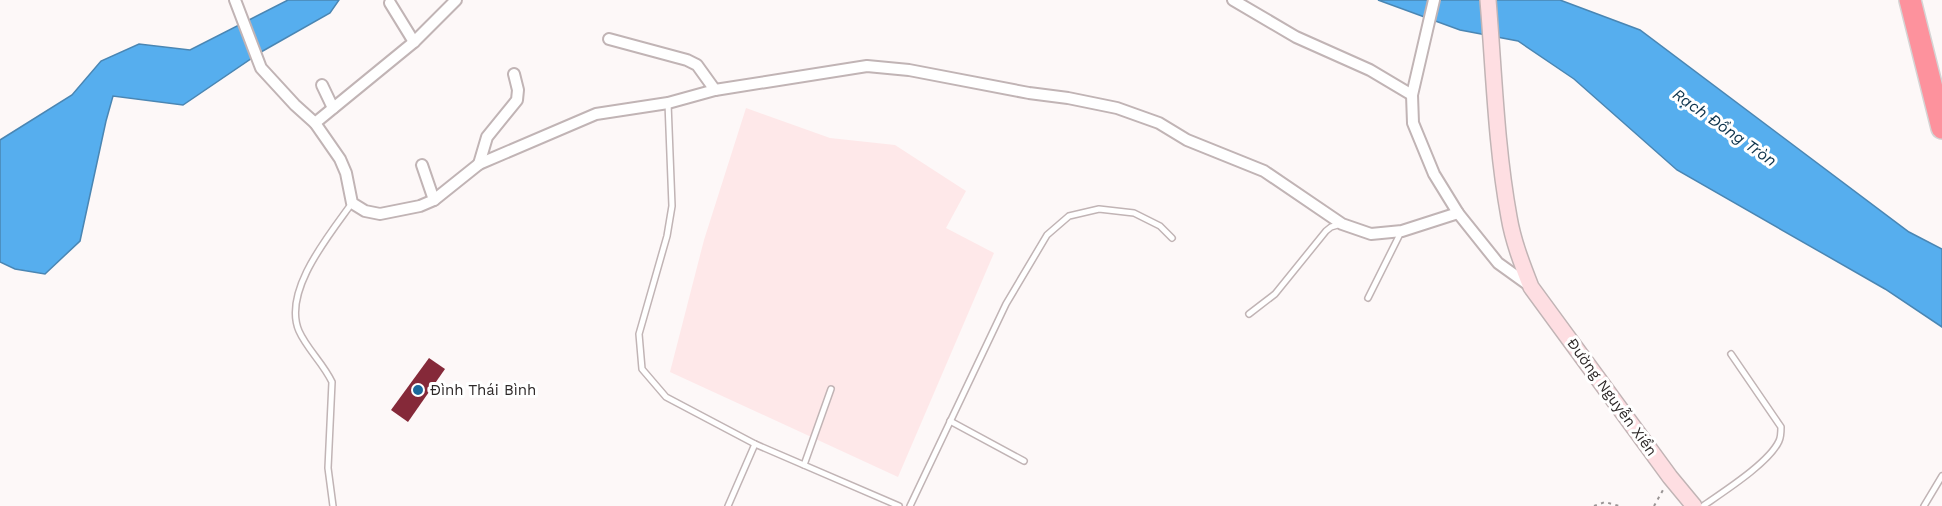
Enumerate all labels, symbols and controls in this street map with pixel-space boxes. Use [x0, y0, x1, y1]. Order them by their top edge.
water label: Rạch Đồng Tròn [1669, 85, 1780, 170]
street label: Đường Nguyễn Xiển [1563, 334, 1662, 459]
place label: Đình Thái Bình [430, 381, 536, 399]
marker: Đình Thái Bình [411, 383, 425, 397]

